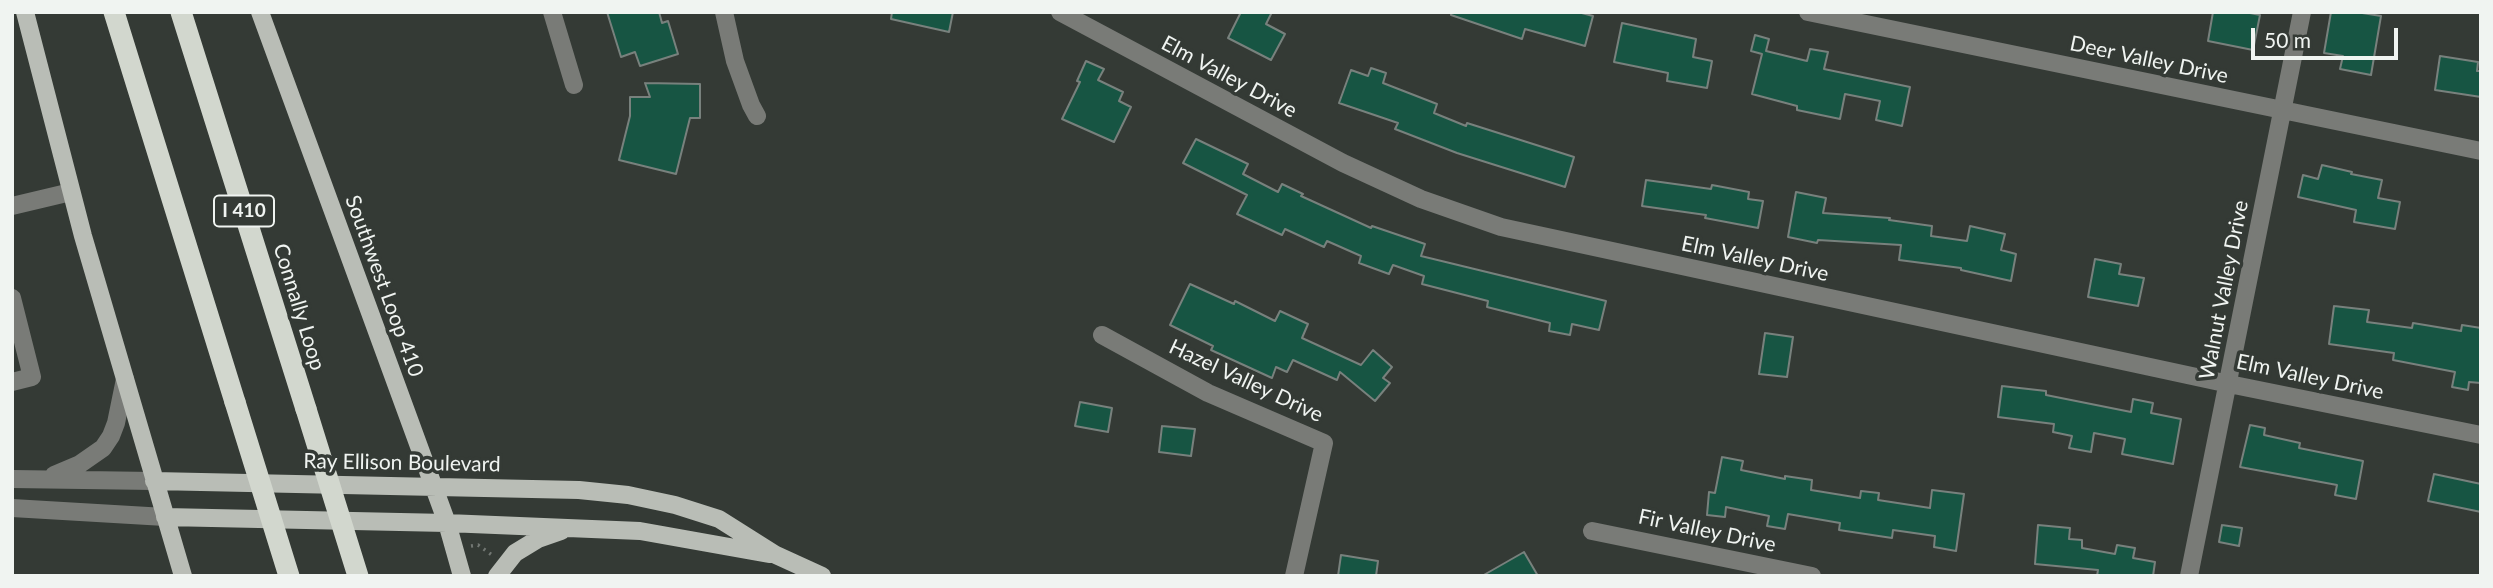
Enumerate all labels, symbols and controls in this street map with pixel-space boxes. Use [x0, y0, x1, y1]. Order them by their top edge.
scale bar [2255, 14, 2402, 58]
text: 50 m [2264, 27, 2311, 52]
street label: Elm Valley Drive [1157, 31, 1301, 123]
street label: Deer Valley Drive [2068, 31, 2230, 89]
street label: Southwest Loop 410 [339, 192, 429, 380]
road number: I 410 [214, 196, 274, 226]
street label: Walnut Valley Drive [2194, 198, 2254, 382]
street label: Elm Valley Drive [1679, 231, 1831, 287]
street label: Connally Loop [268, 241, 330, 373]
street label: Hazel Valley Drive [1165, 334, 1327, 428]
street label: Elm Valley Drive [2234, 349, 2386, 405]
street label: Ray Ellison Boulevard [303, 449, 501, 477]
street label: Fir Valley Drive [1636, 504, 1778, 558]

